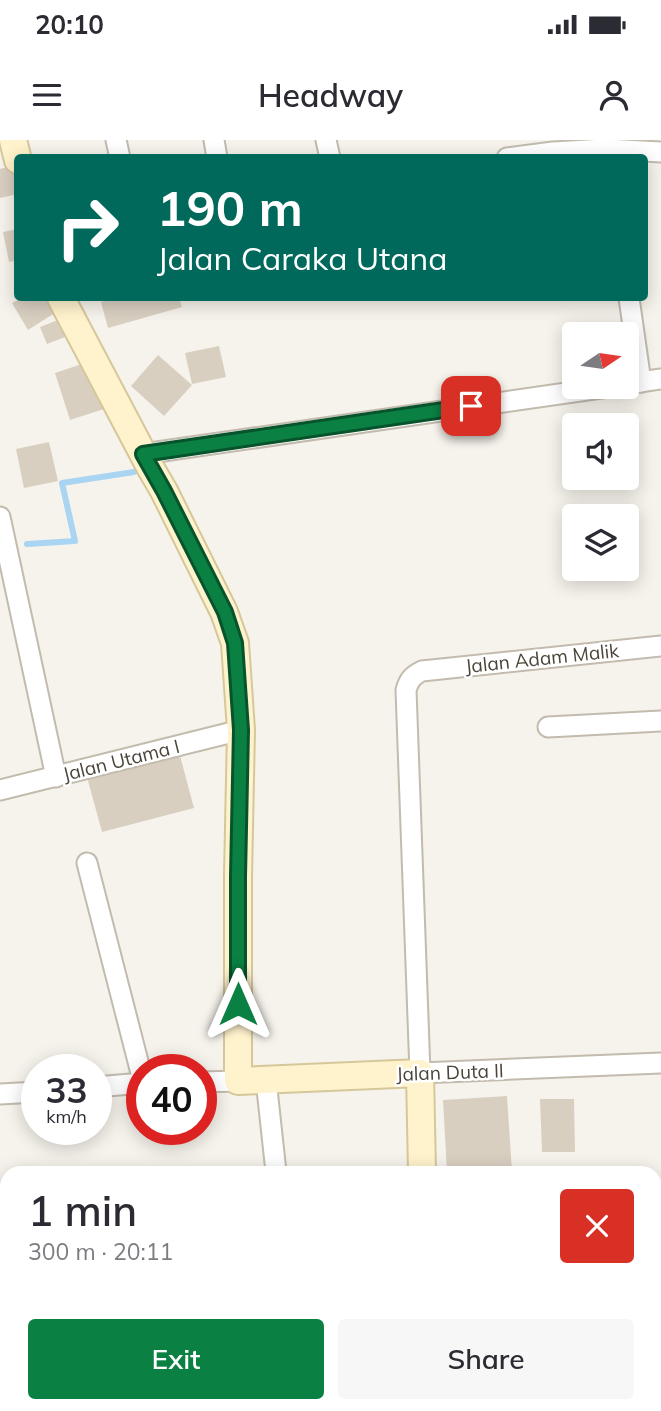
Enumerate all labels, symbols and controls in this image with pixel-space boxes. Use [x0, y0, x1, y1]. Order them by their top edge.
text: 20:10 [35, 8, 104, 41]
text: Headway [258, 75, 403, 115]
icon: menu [28, 76, 66, 114]
icon: person [595, 76, 633, 114]
text: 190 m [157, 177, 303, 238]
icon: right [42, 182, 133, 273]
text: Jalan Caraka Utana [157, 238, 447, 278]
north arrow [562, 322, 639, 399]
map controls [562, 322, 639, 581]
pin [441, 376, 501, 436]
icon: arrive [452, 387, 490, 425]
button: sound [562, 413, 639, 490]
button: layers [562, 504, 639, 581]
street label: Jalan Adam Malik [464, 638, 620, 678]
street label: Jalan Utama I [60, 734, 182, 786]
position arrow [201, 967, 275, 1041]
speed limit sign: 40 [126, 1054, 217, 1145]
street label: Jalan Duta II [396, 1058, 504, 1086]
text: 33 [45, 1068, 88, 1112]
text: km/h [46, 1105, 87, 1128]
text: 1 min [28, 1184, 137, 1237]
button: close [560, 1189, 634, 1263]
text: 300 m · 20:11 [28, 1237, 173, 1266]
button: Exit [28, 1319, 324, 1399]
button: Share [338, 1319, 634, 1399]

